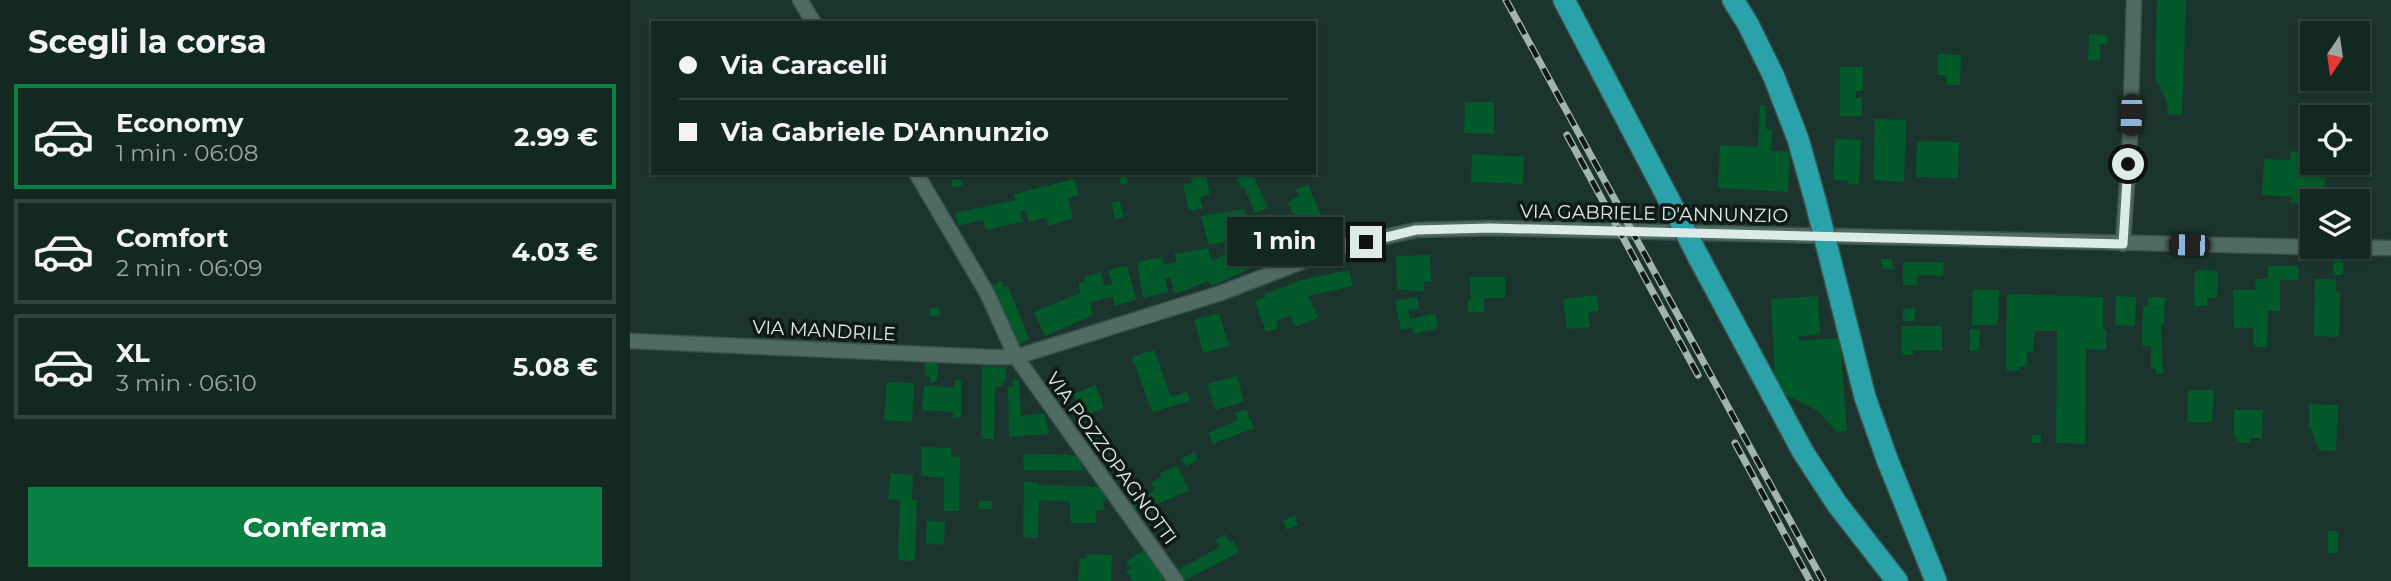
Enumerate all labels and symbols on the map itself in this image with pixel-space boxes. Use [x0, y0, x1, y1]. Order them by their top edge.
north arrow [2300, 21, 2370, 91]
car [2120, 94, 2143, 136]
route start [2112, 148, 2144, 180]
street label: VIA GABRIELE D'ANNUNZIO [1520, 200, 1788, 227]
callout: 1 min [1226, 218, 1342, 266]
route end [1350, 226, 1382, 258]
car [2168, 234, 2211, 256]
street label: VIA MANDRILE [752, 315, 896, 346]
street label: VIA POZZOPAGNOTTI [1041, 368, 1182, 549]

